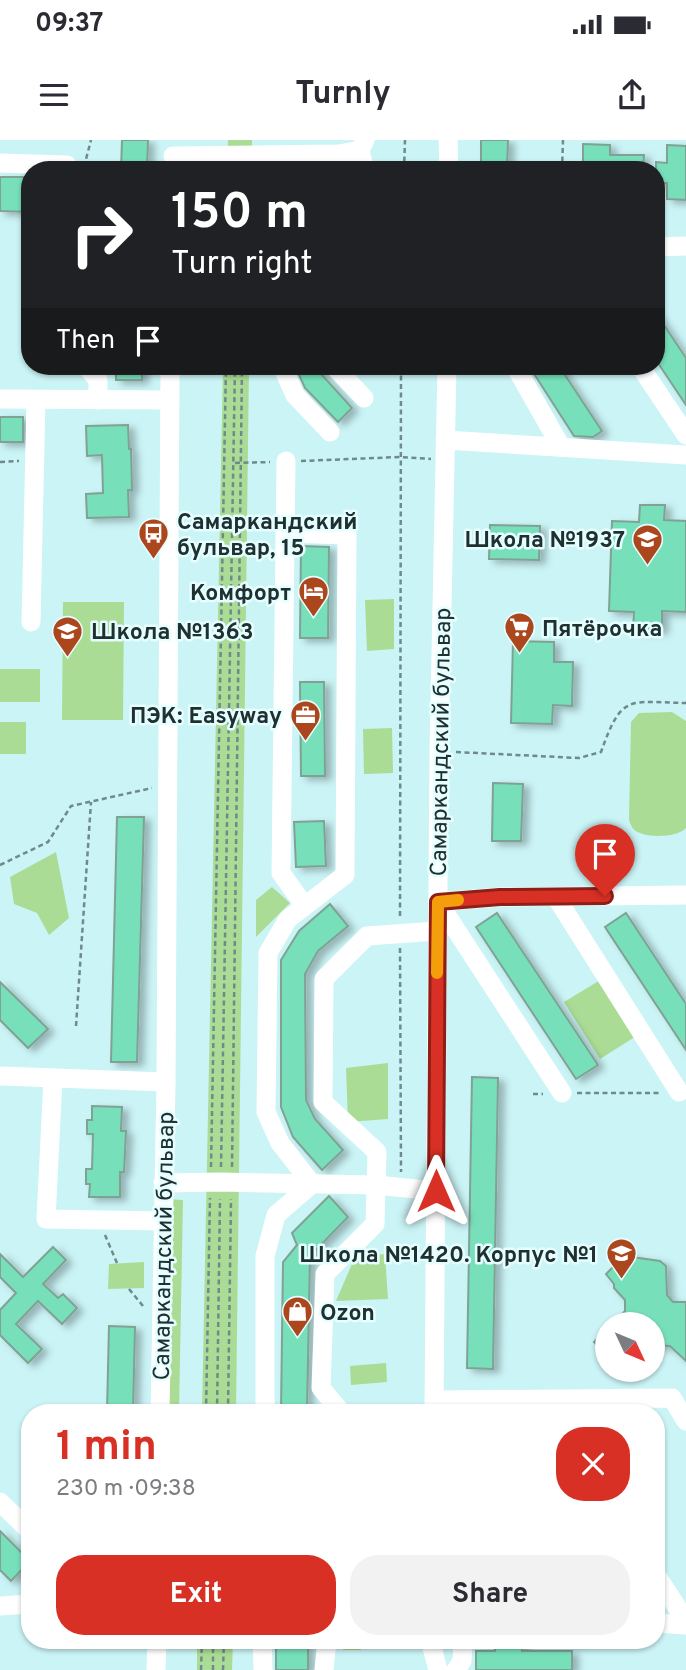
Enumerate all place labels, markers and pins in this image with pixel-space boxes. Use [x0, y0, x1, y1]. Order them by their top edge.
place label: Самаркандский бульвар, 15 [177, 509, 357, 564]
bus stop icon: Самаркандский бульвар, 15 [137, 517, 171, 561]
school or university icon: Школа №1937 [631, 522, 665, 566]
place label: Школа №1937 [464, 527, 625, 556]
hotel icon: Комфорт [297, 575, 331, 619]
place label: Комфорт [190, 580, 291, 609]
supermarket icon: Пятёрочка [502, 611, 536, 655]
school or university icon: Школа №1363 [51, 614, 85, 658]
place label: Пятёрочка [542, 616, 662, 645]
place label: Школа №1363 [91, 619, 253, 648]
office icon: ПЭК: Easyway [288, 698, 322, 742]
place label: ПЭК: Easyway [130, 703, 282, 732]
pin [575, 824, 635, 896]
school or university icon: Школа №1420. Корпус №1 [604, 1237, 638, 1281]
place label: Школа №1420. Корпус №1 [299, 1242, 598, 1271]
shop icon: Ozon [280, 1295, 314, 1339]
place label: Ozon [320, 1300, 375, 1329]

